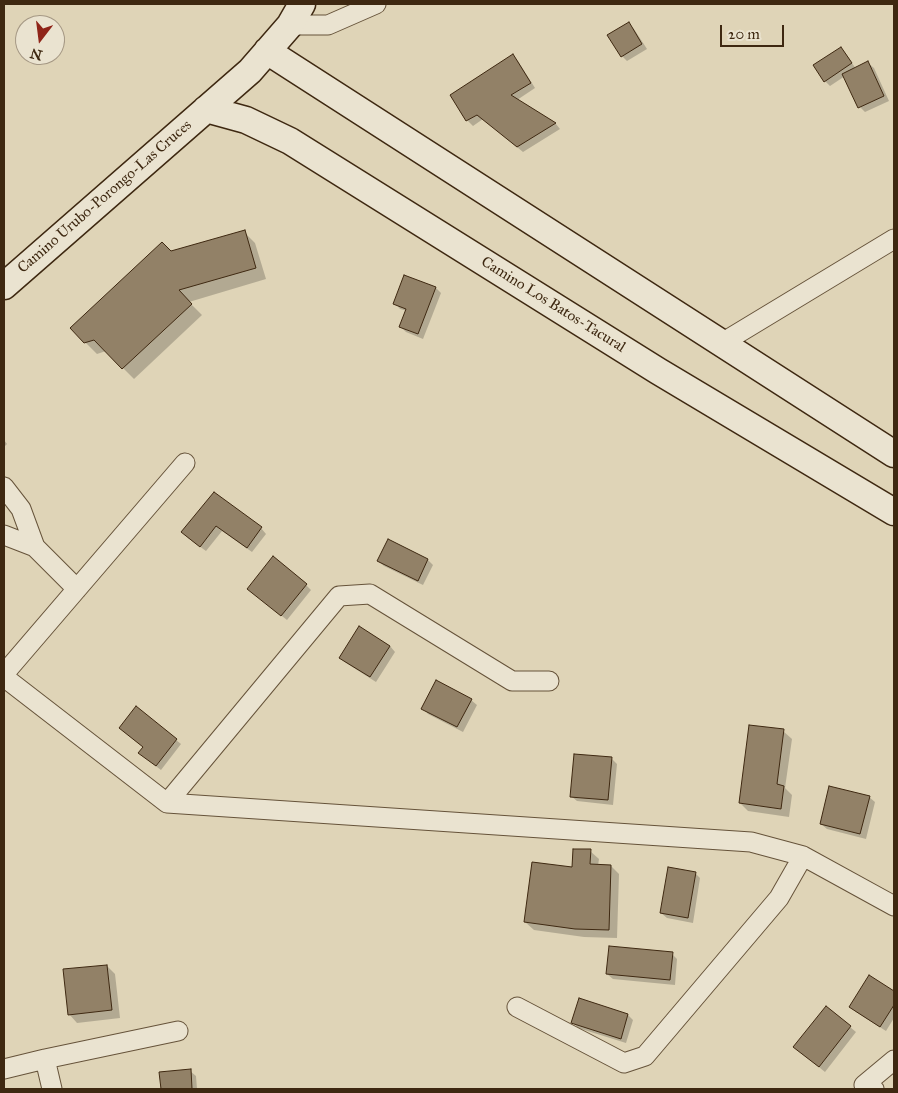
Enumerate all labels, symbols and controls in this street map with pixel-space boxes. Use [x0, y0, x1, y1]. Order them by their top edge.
north arrow [15, 15, 65, 65]
scale bar [723, 15, 787, 47]
text: 20 m [728, 25, 760, 43]
text: N [28, 44, 44, 64]
street label: Camino Urubo-Porongo-Las Cruces [14, 116, 196, 278]
street label: Camino Los Batos-Tacural [478, 253, 628, 357]

